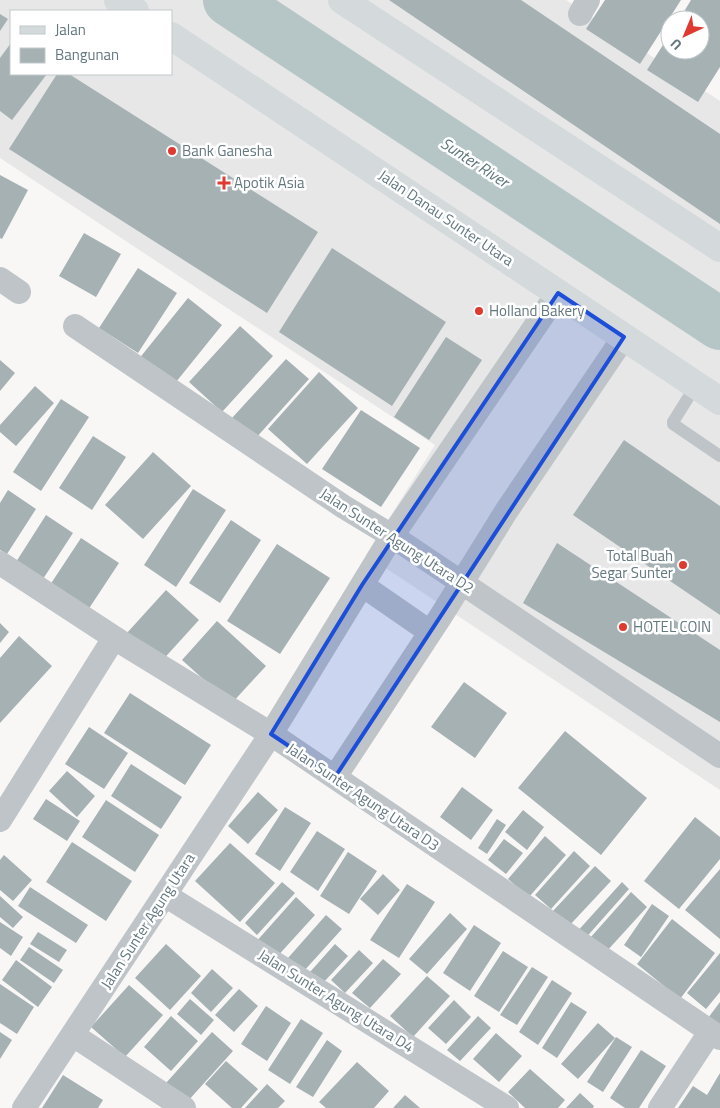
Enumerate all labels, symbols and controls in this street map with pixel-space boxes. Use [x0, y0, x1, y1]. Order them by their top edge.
legend [10, 10, 172, 75]
north arrow [660, 10, 710, 60]
text: Jalan [55, 18, 86, 41]
text: U [665, 34, 686, 55]
text: Bangunan [55, 43, 119, 66]
water label: Sunter River [436, 131, 515, 194]
place label: Bank Ganesha [182, 139, 273, 162]
marker: Bank Ganesha [166, 145, 178, 157]
street label: Jalan Danau Sunter Utara [374, 164, 519, 272]
place label: Apotik Asia [234, 171, 305, 194]
marker: Apotik Asia [218, 177, 230, 189]
place label: Holland Bakery [489, 299, 584, 322]
marker: Holland Bakery [473, 305, 485, 317]
street label: Jalan Sunter Agung Utara D2 [316, 482, 479, 599]
place label: Total Buah Segar Sunter [591, 544, 673, 584]
marker: Total Buah Segar Sunter [677, 559, 689, 571]
place label: HOTEL COIN [633, 615, 711, 638]
marker: HOTEL COIN [617, 621, 629, 633]
street label: Jalan Sunter Agung Utara D3 [282, 737, 444, 856]
street label: Jalan Sunter Agung Utara [95, 848, 201, 993]
street label: Jalan Sunter Agung Utara D4 [254, 943, 419, 1058]

